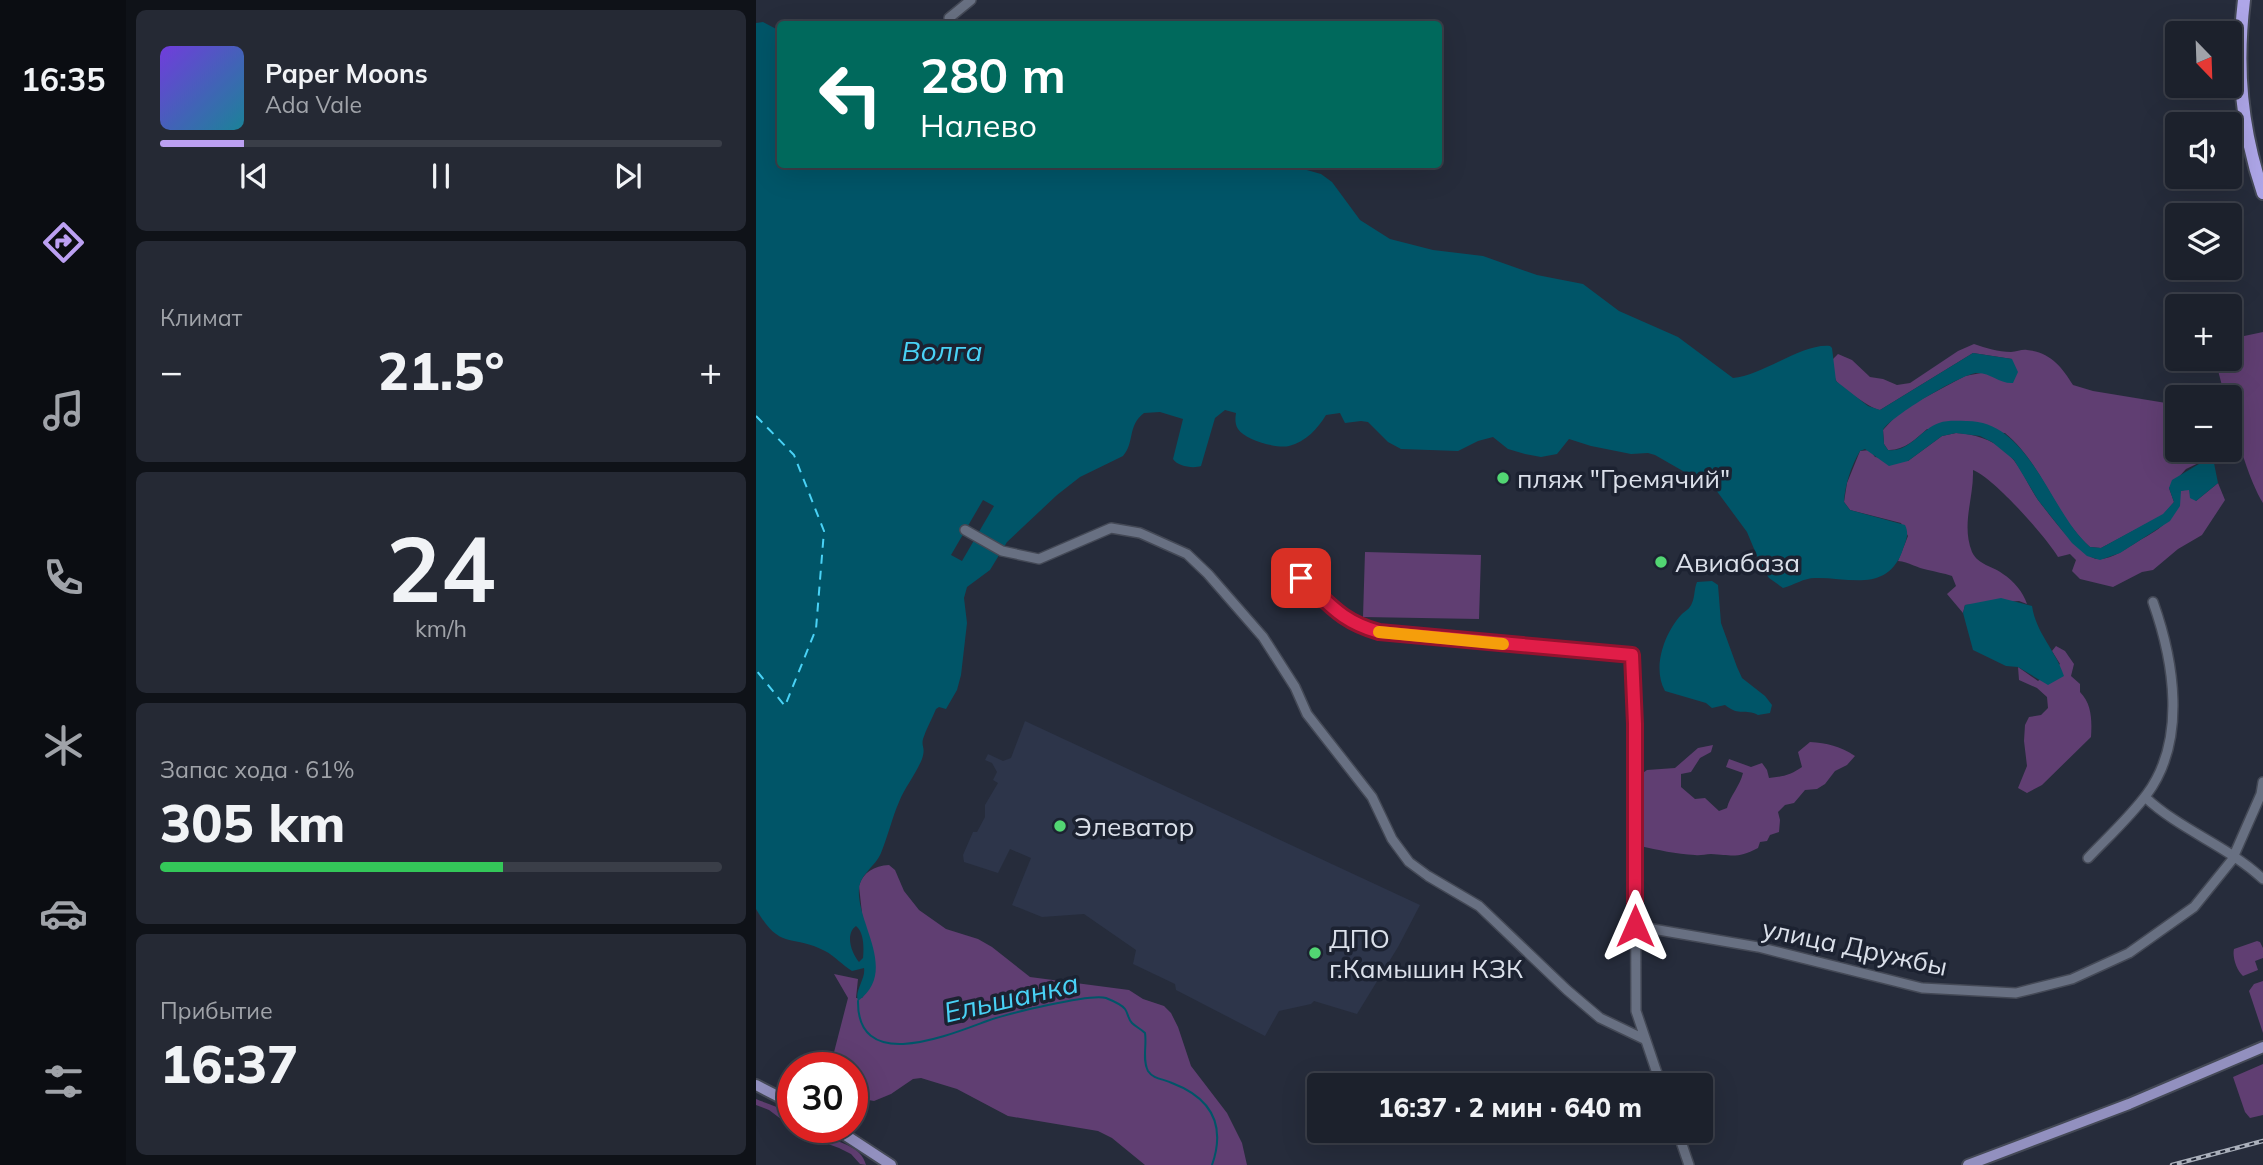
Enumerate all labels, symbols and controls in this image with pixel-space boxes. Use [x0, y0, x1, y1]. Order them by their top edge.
north arrow [2165, 21, 2242, 98]
map controls [2165, 21, 2242, 462]
text: 280 m [920, 44, 1066, 105]
icon: left [805, 49, 896, 140]
text: Paper Moons [265, 57, 428, 90]
text: 16:35 [21, 59, 105, 99]
text: Ada Vale [265, 90, 362, 119]
text: Налево [920, 105, 1037, 145]
button: sound [2165, 112, 2242, 189]
icon: previous [235, 157, 273, 195]
icon: pause [422, 157, 460, 195]
icon: next [609, 157, 647, 195]
button: layers [2165, 203, 2242, 280]
icon: directions [39, 218, 88, 267]
button: + [2165, 294, 2242, 371]
text: Климат [160, 303, 242, 332]
water label: Волга [901, 333, 983, 368]
text: 21.5° [377, 338, 505, 403]
text: − [160, 347, 183, 395]
text: + [699, 347, 722, 395]
button: − [2165, 385, 2242, 462]
icon: music [39, 386, 88, 435]
place label: пляж "Гремячий" [1517, 462, 1730, 495]
marker: пляж "Гремячий" [1495, 470, 1511, 486]
text: 24 [386, 511, 496, 625]
place label: Авиабаза [1675, 546, 1800, 579]
pin [1271, 548, 1331, 608]
icon: phone [39, 553, 88, 602]
marker: Авиабаза [1653, 554, 1669, 570]
icon: arrive [1282, 559, 1320, 597]
text: km/h [415, 614, 467, 643]
icon: climate [39, 721, 88, 770]
text: Запас хода · 61% [160, 755, 355, 784]
text: 305 km [160, 790, 345, 855]
place label: Элеватор [1074, 810, 1194, 843]
marker: Элеватор [1052, 818, 1068, 834]
icon: car [39, 889, 88, 938]
position arrow [1598, 889, 1672, 963]
street label: улица Дружбы [1759, 911, 1951, 983]
place label: ДПО г.Камышин КЗК [1329, 922, 1523, 985]
marker: ДПО г.Камышин КЗК [1307, 945, 1323, 961]
water label: Ельшанка [940, 965, 1082, 1029]
text: Прибытие [160, 996, 273, 1025]
text: 16:37 [160, 1031, 298, 1096]
speed limit sign: 30 [777, 1052, 868, 1143]
icon: filters [39, 1057, 88, 1106]
text: 16:37 · 2 мин · 640 m [1378, 1091, 1642, 1124]

